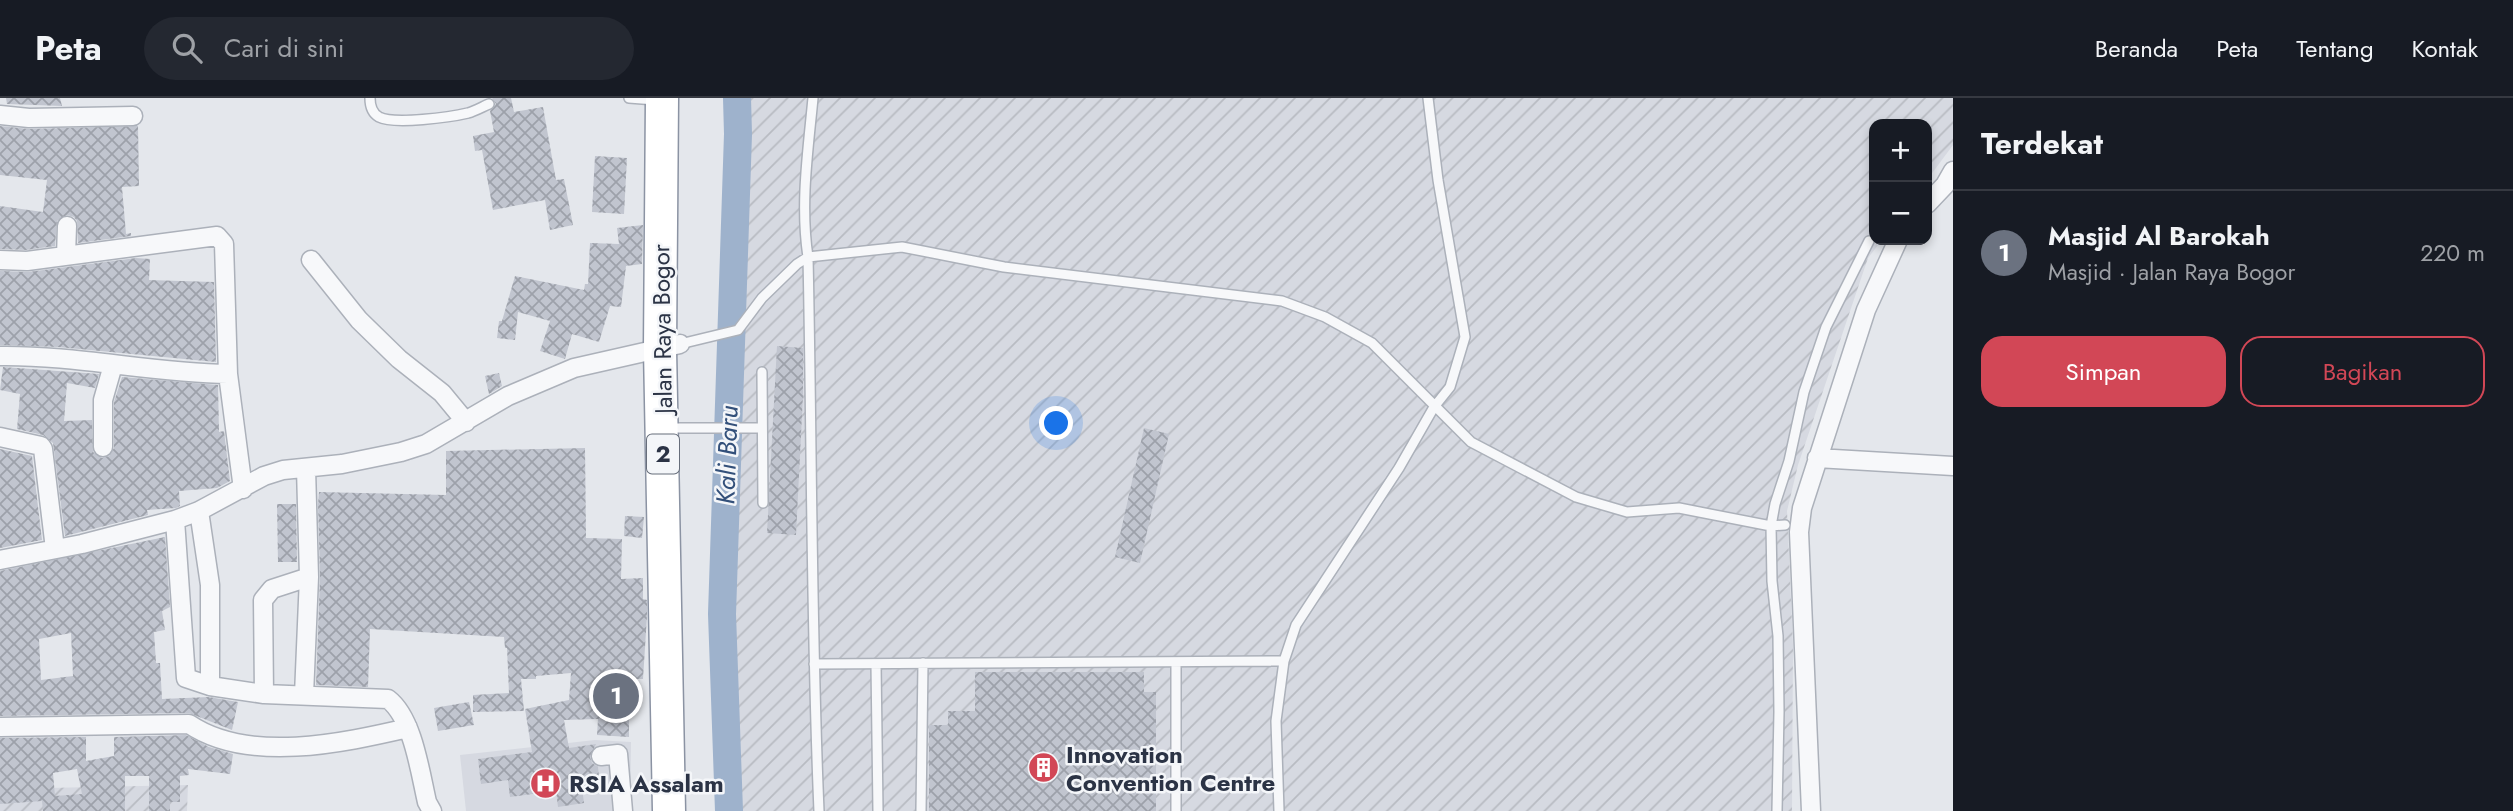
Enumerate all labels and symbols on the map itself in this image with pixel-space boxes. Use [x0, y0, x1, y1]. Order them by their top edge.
street label: Jalan Raya Bogor [643, 243, 681, 417]
water label: Kali Baru [706, 405, 748, 505]
your location [1039, 406, 1073, 440]
road number: 2 [647, 434, 679, 474]
pin: 1 [593, 670, 639, 722]
place label: Innovation Convention Centre [1066, 737, 1275, 800]
building icon: Innovation Convention Centre [1026, 751, 1060, 785]
hospital icon: RSIA Assalam [529, 766, 563, 800]
place label: RSIA Assalam [569, 766, 724, 801]

